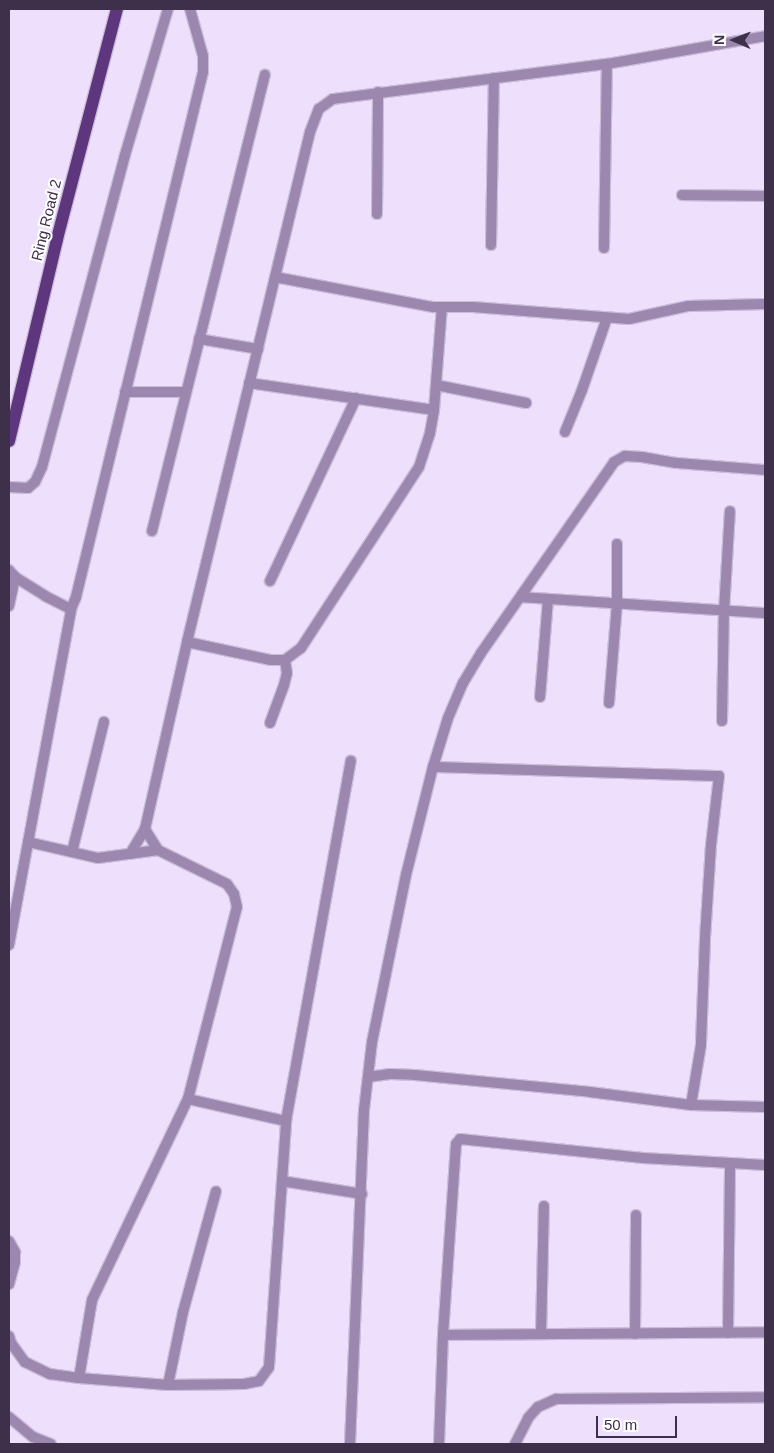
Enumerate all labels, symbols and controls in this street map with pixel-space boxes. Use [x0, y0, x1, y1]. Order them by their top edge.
north arrow [709, 15, 759, 65]
text: N [711, 35, 727, 45]
street label: Ring Road 2 [27, 177, 65, 263]
scale bar [599, 1406, 680, 1438]
text: 50 m [604, 1416, 637, 1433]

